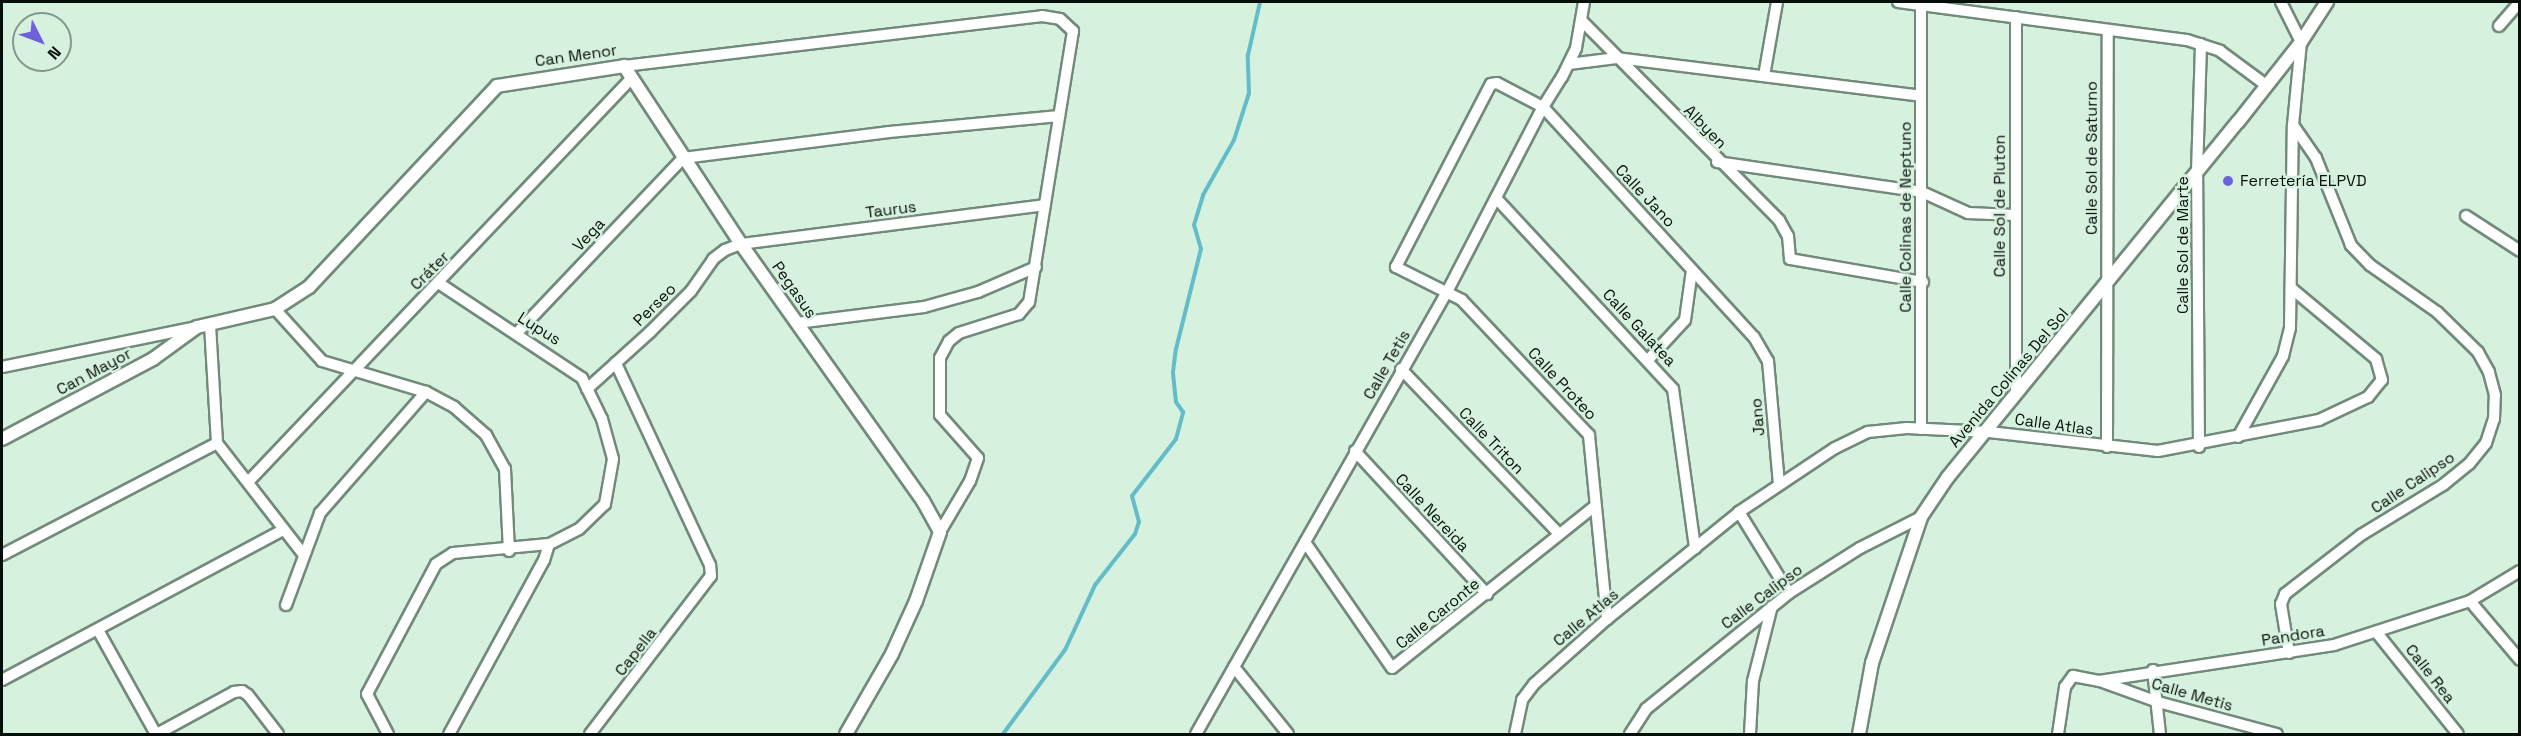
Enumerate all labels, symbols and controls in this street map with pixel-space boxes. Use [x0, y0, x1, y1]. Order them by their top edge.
north arrow [12, 12, 72, 72]
street label: Can Menor [534, 41, 618, 71]
text: N [43, 42, 66, 64]
street label: Calle Sol de Saturno [2082, 81, 2102, 235]
street label: Albyen [1680, 101, 1730, 153]
street label: Calle Colinas de Neptuno [1896, 121, 1916, 313]
street label: Calle Sol de Pluton [1990, 135, 2010, 277]
street label: Calle Jano [1611, 161, 1679, 231]
place label: Ferretería ELPVD [2240, 171, 2367, 191]
marker: Ferretería ELPVD [2221, 174, 2235, 188]
street label: Calle Sol de Marte [2173, 176, 2193, 314]
street label: Taurus [864, 197, 918, 223]
street label: Vega [569, 214, 609, 256]
street label: Cráter [406, 247, 454, 295]
street label: Pegasus [768, 258, 820, 322]
street label: Perseo [630, 280, 680, 330]
street label: Calle Galatea [1598, 285, 1680, 371]
street label: Avenida Colinas Del Sol [1945, 304, 2073, 452]
street label: Lupus [514, 308, 564, 350]
street label: Calle Tetis [1359, 327, 1415, 403]
street label: Can Mayor [53, 344, 135, 400]
street label: Calle Proteo [1524, 344, 1600, 424]
street label: Jano [1747, 397, 1769, 437]
street label: Calle Triton [1454, 403, 1528, 479]
street label: Calle Atlas [2013, 410, 2095, 440]
street label: Calle Calipso [2367, 448, 2459, 518]
street label: Calle Nereida [1391, 470, 1473, 556]
street label: Calle Calipso [1718, 560, 1806, 634]
street label: Calle Caronte [1392, 574, 1484, 654]
street label: Calle Atlas [1549, 585, 1623, 651]
street label: Pandora [2260, 622, 2326, 650]
street label: Capella [611, 624, 661, 680]
street label: Calle Rea [2401, 641, 2459, 707]
street label: Calle Metis [2149, 674, 2235, 716]

